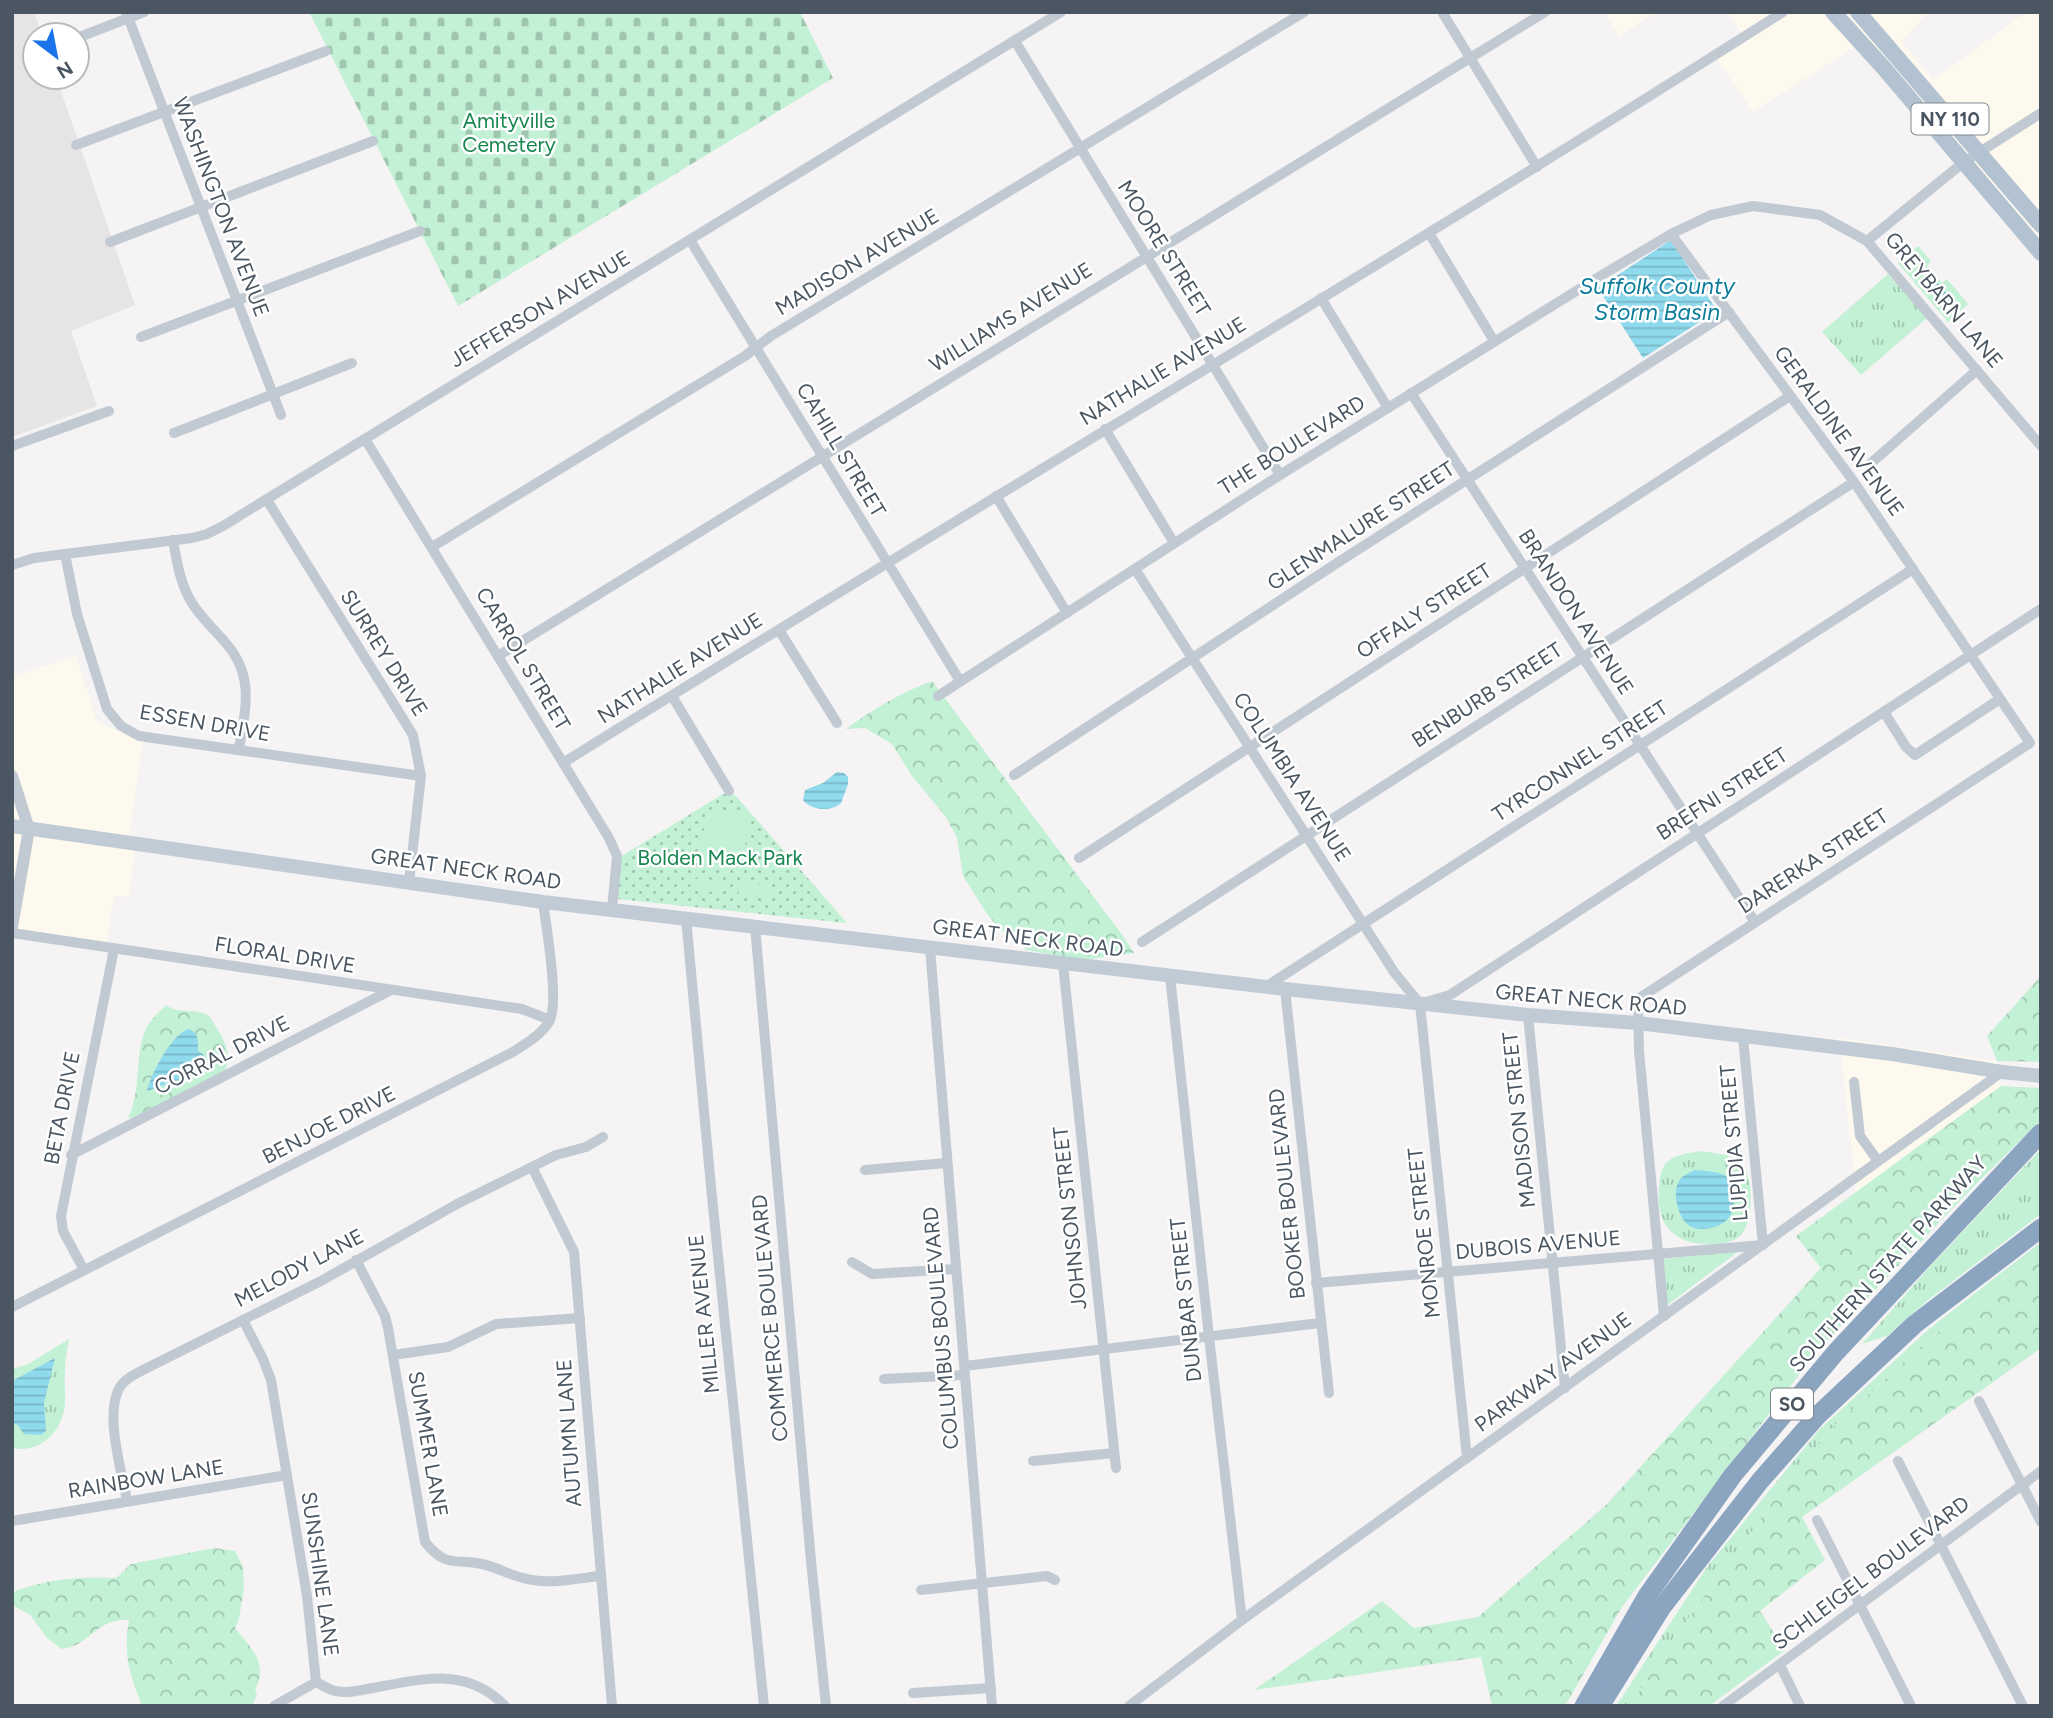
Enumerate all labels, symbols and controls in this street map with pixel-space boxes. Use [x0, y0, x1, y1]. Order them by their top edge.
north arrow [21, 21, 91, 91]
text: N [52, 56, 77, 84]
street label: WASHINGTON AVENUE [168, 93, 275, 320]
road number: NY 110 [1912, 104, 1988, 134]
park label: Amityville Cemetery [462, 108, 556, 157]
street label: MOORE STREET [1113, 175, 1216, 321]
street label: MADISON AVENUE [770, 203, 943, 320]
street label: GREYBARN LANE [1880, 227, 2008, 373]
street label: JEFFERSON AVENUE [445, 245, 635, 372]
street label: WILLIAMS AVENUE [925, 256, 1097, 377]
water label: Suffolk County Storm Basin [1579, 272, 1736, 326]
street label: NATHALIE AVENUE [1075, 311, 1251, 430]
street label: GERALDINE AVENUE [1769, 341, 1910, 521]
street label: CAHILL STREET [792, 378, 891, 522]
street label: THE BOULEVARD [1214, 390, 1369, 500]
street label: GLENMALURE STREET [1262, 455, 1459, 595]
street label: BRANDON AVENUE [1514, 524, 1639, 699]
street label: OFFALY STREET [1352, 557, 1496, 664]
street label: CARROL STREET [471, 583, 576, 735]
street label: SURREY DRIVE [336, 585, 433, 721]
street label: NATHALIE AVENUE [593, 607, 767, 728]
street label: BENBURB STREET [1407, 636, 1567, 753]
street label: COLUMBIA AVENUE [1228, 687, 1356, 866]
street label: TYRCONNEL STREET [1487, 694, 1672, 827]
street label: ESSEN DRIVE [138, 699, 272, 746]
street label: BREFNI STREET [1652, 742, 1792, 845]
street label: DARERKA STREET [1733, 803, 1893, 918]
street label: GREAT NECK ROAD [369, 843, 563, 894]
park label: Bolden Mack Park [637, 845, 804, 870]
street label: GREAT NECK ROAD [931, 913, 1125, 962]
street label: FLORAL DRIVE [213, 931, 357, 978]
street label: GREAT NECK ROAD [1494, 979, 1688, 1020]
street label: CORRAL DRIVE [150, 1010, 294, 1099]
street label: MADISON STREET [1497, 1030, 1540, 1209]
street label: BETA DRIVE [38, 1049, 85, 1167]
street label: LUPIDIA STREET [1714, 1063, 1753, 1222]
street label: BENJOE DRIVE [258, 1080, 400, 1169]
street label: BOOKER BOULEVARD [1263, 1087, 1310, 1301]
street label: JOHNSON STREET [1047, 1125, 1092, 1311]
street label: MONROE STREET [1402, 1146, 1445, 1320]
street label: SOUTHERN STATE PARKWAY [1784, 1150, 1992, 1377]
street label: COMMERCE BOULEVARD [746, 1193, 793, 1443]
street label: COLUMBUS BOULEVARD [917, 1206, 964, 1450]
street label: DUNBAR STREET [1164, 1216, 1207, 1383]
street label: MELODY LANE [230, 1223, 368, 1312]
street label: DUBOIS AVENUE [1454, 1225, 1622, 1264]
street label: MILLER AVENUE [683, 1233, 724, 1395]
street label: PARKWAY AVENUE [1470, 1306, 1636, 1437]
street label: AUTUMN LANE [551, 1358, 586, 1508]
street label: SUMMER LANE [403, 1369, 454, 1519]
road number: SO [1771, 1388, 1813, 1420]
street label: RAINBOW LANE [66, 1454, 226, 1503]
street label: SUNSHINE LANE [297, 1490, 344, 1658]
street label: SCHLEIGEL BOULEVARD [1767, 1490, 1974, 1655]

